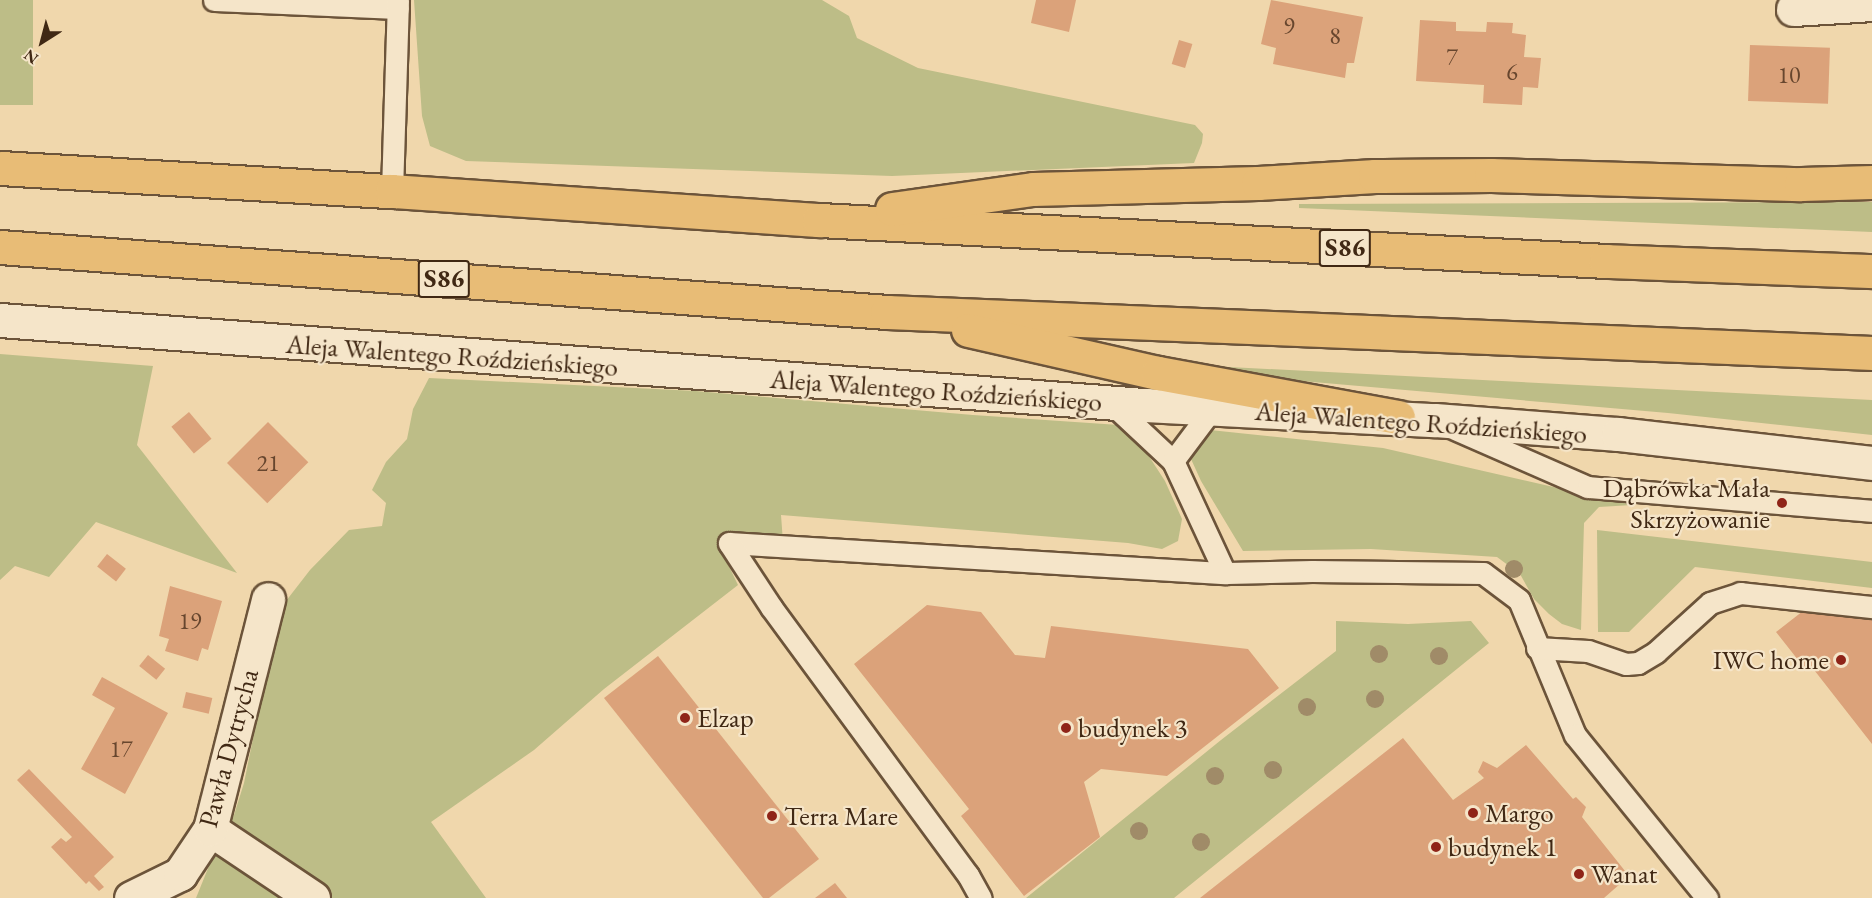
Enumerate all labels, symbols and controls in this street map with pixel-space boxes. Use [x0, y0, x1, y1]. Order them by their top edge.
north arrow [12, 12, 72, 72]
house number: 9 [1283, 12, 1295, 40]
house number: 8 [1329, 22, 1341, 50]
house number: 7 [1446, 43, 1458, 71]
text: N [20, 45, 43, 69]
house number: 6 [1506, 58, 1518, 86]
house number: 10 [1777, 61, 1801, 89]
road number: S86 [1318, 225, 1372, 271]
road number: S86 [417, 256, 471, 302]
street label: Aleja Walentego Roździeńskiego [285, 327, 619, 383]
street label: Aleja Walentego Roździeńskiego [769, 362, 1103, 418]
street label: Aleja Walentego Roździeńskiego [1254, 394, 1588, 450]
house number: 21 [256, 449, 280, 477]
place label: Dąbrówka Mała Skrzyżowanie [1603, 471, 1770, 534]
marker: Dąbrówka Mała Skrzyżowanie [1775, 496, 1789, 510]
house number: 19 [178, 607, 202, 635]
place label: IWC home [1713, 644, 1829, 676]
marker: IWC home [1834, 653, 1848, 667]
street label: Pawła Dytrycha [191, 665, 265, 831]
place label: Elzap [697, 702, 754, 734]
marker: Elzap [678, 711, 692, 725]
place label: budynek 3 [1078, 712, 1187, 744]
marker: budynek 3 [1059, 721, 1073, 735]
house number: 17 [109, 735, 133, 763]
place label: Margo [1485, 797, 1554, 829]
place label: Terra Mare [784, 800, 898, 832]
marker: Margo [1466, 806, 1480, 820]
marker: Terra Mare [765, 809, 779, 823]
place label: budynek 1 [1448, 831, 1557, 863]
marker: budynek 1 [1429, 840, 1443, 854]
place label: Wanat [1591, 858, 1657, 890]
marker: Wanat [1572, 867, 1586, 881]

